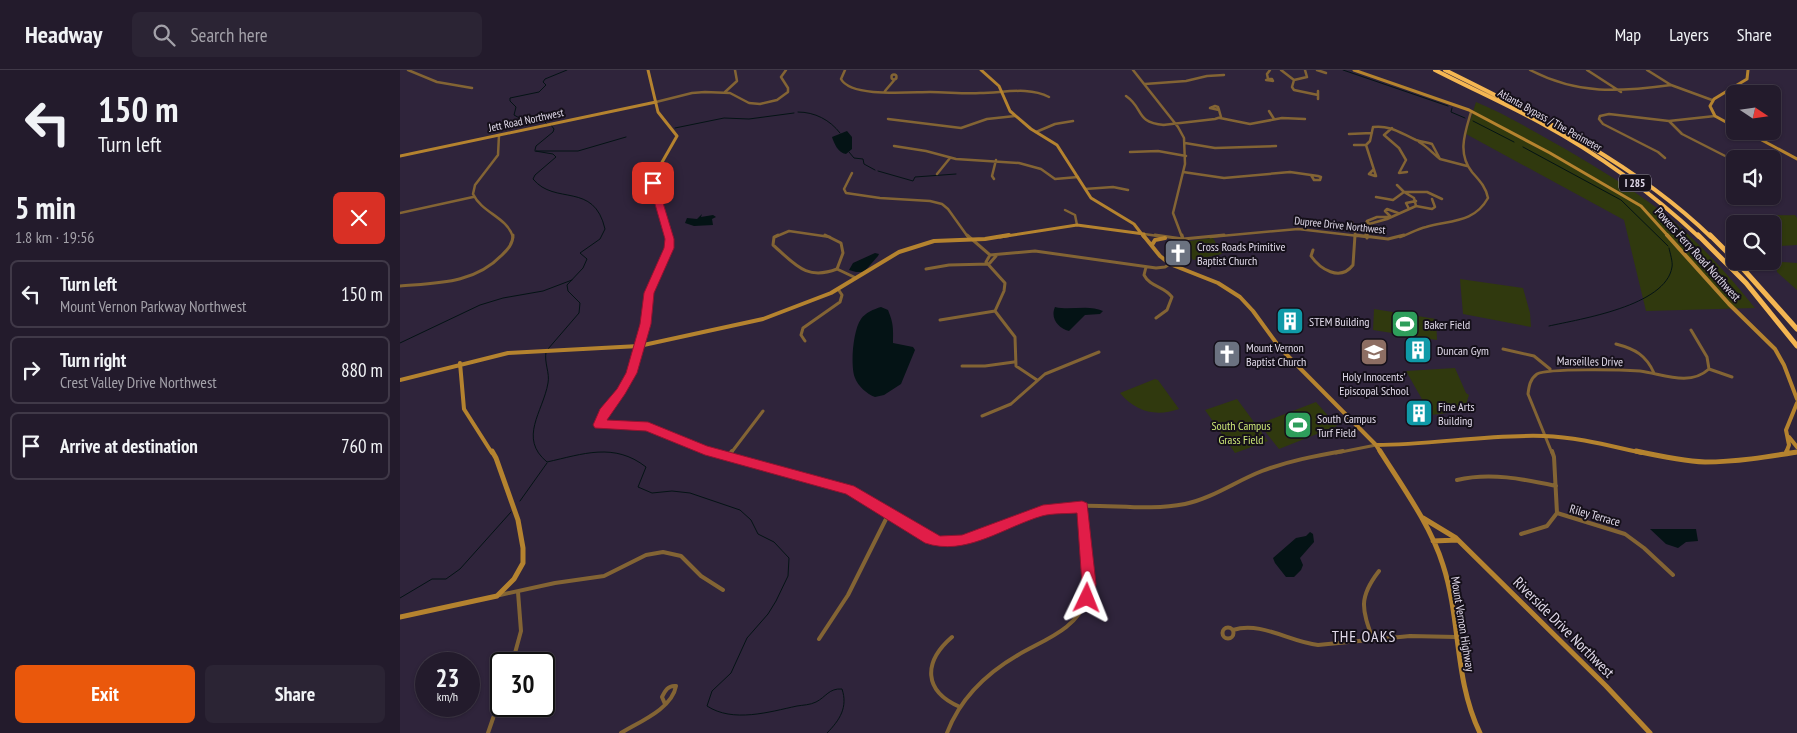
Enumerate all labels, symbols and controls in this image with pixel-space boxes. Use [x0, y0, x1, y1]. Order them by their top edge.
search box [132, 12, 482, 57]
text: Headway [25, 19, 102, 50]
icon: search [150, 21, 178, 49]
text: Search here [190, 23, 268, 47]
text: Map [1615, 23, 1641, 46]
text: Layers [1669, 23, 1709, 46]
text: Share [1737, 23, 1772, 46]
north arrow [1726, 85, 1781, 140]
map controls [1726, 85, 1781, 270]
text: 150 m [98, 86, 179, 132]
street label: Atlanta Bypass / The Perimeter [1496, 86, 1604, 154]
icon: left [15, 90, 80, 155]
street label: Jett Road Northwest [486, 105, 565, 135]
text: Turn left [98, 130, 162, 158]
button: sound [1726, 150, 1781, 205]
pin [632, 162, 674, 204]
icon: arrive [639, 169, 667, 197]
road number: I 285 [1619, 175, 1651, 192]
text: 5 min [15, 188, 76, 227]
button: close [333, 192, 385, 244]
street label: Powers Ferry Road Northwest [1652, 204, 1745, 305]
street label: Dupree Drive Northwest [1294, 213, 1386, 237]
button: search [1726, 215, 1781, 270]
text: 1.8 km · 19:56 [15, 227, 95, 247]
church icon: Cross Roads Primitive Baptist Church [1163, 238, 1193, 268]
place label: Cross Roads Primitive Baptist Church [1197, 239, 1285, 268]
text: Turn left [60, 272, 117, 296]
icon: left [17, 280, 45, 308]
text: 150 m [341, 282, 383, 306]
text: Mount Vernon Parkway Northwest [60, 296, 246, 316]
building icon: STEM Building [1275, 306, 1305, 336]
sports icon: Baker Field [1390, 309, 1420, 339]
place label: STEM Building [1309, 314, 1369, 329]
place label: Baker Field [1424, 317, 1470, 332]
building icon: Duncan Gym [1403, 335, 1433, 365]
school or university icon: Holy Innocents' Episcopal School [1359, 337, 1389, 367]
church icon: Mount Vernon Baptist Church [1212, 339, 1242, 369]
place label: Mount Vernon Baptist Church [1246, 340, 1306, 369]
place label: Duncan Gym [1437, 343, 1489, 358]
text: Turn right [60, 348, 126, 372]
street label: Marseilles Drive [1557, 353, 1623, 369]
icon: right [17, 356, 45, 384]
text: 880 m [341, 358, 383, 382]
place label: Holy Innocents' Episcopal School [1339, 369, 1409, 398]
text: Crest Valley Drive Northwest [60, 372, 217, 392]
building icon: Fine Arts Building [1404, 398, 1434, 428]
place label: Fine Arts Building [1438, 399, 1475, 428]
sports icon: South Campus Turf Field [1283, 410, 1313, 440]
place label: South Campus Turf Field [1317, 411, 1376, 440]
park label: South Campus Grass Field [1211, 418, 1271, 447]
icon: arrive [17, 432, 45, 460]
text: Arrive at destination [60, 434, 198, 458]
text: 760 m [341, 434, 383, 458]
street label: Riley Terrace [1568, 501, 1622, 529]
position arrow [1060, 571, 1112, 623]
street label: Riverside Drive Northwest [1510, 573, 1618, 681]
street label: Mount Vernon Highway [1448, 575, 1478, 673]
district label: THE OAKS [1332, 626, 1396, 646]
speed limit sign: 30 [490, 652, 555, 717]
text: 23 [436, 662, 459, 694]
button: Exit [15, 665, 195, 723]
button: Share [205, 665, 385, 723]
text: km/h [437, 689, 458, 704]

